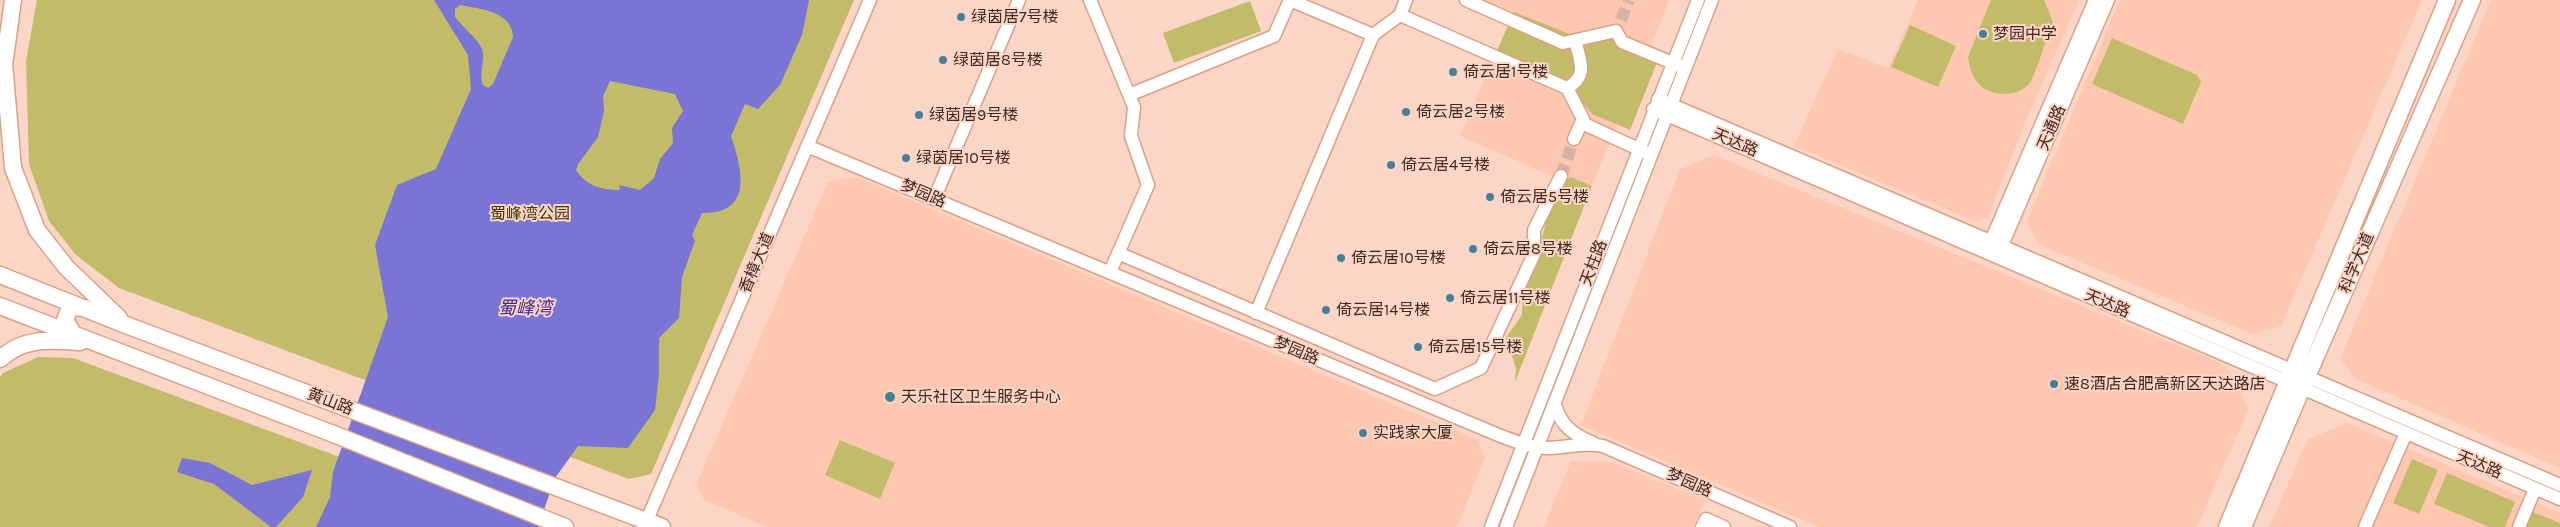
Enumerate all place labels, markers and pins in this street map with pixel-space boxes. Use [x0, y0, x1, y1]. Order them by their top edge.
place label: 绿茵居7号楼 [971, 7, 1059, 27]
marker: 绿茵居7号楼 [955, 11, 967, 23]
place label: 梦园中学 [1993, 24, 2057, 44]
marker: 梦园中学 [1977, 28, 1989, 40]
place label: 绿茵居8号楼 [953, 50, 1043, 70]
marker: 绿茵居8号楼 [937, 54, 949, 66]
place label: 倚云居1号楼 [1463, 62, 1548, 82]
marker: 倚云居1号楼 [1447, 66, 1459, 78]
place label: 倚云居2号楼 [1416, 102, 1505, 122]
place label: 绿茵居9号楼 [929, 105, 1018, 125]
marker: 倚云居2号楼 [1400, 106, 1412, 118]
marker: 绿茵居9号楼 [913, 109, 925, 121]
place label: 绿茵居10号楼 [916, 148, 1011, 168]
marker: 绿茵居10号楼 [900, 152, 912, 164]
place label: 倚云居4号楼 [1401, 155, 1490, 175]
marker: 倚云居4号楼 [1385, 159, 1397, 171]
place label: 倚云居5号楼 [1500, 187, 1589, 207]
marker: 倚云居5号楼 [1484, 191, 1496, 203]
place label: 倚云居8号楼 [1483, 239, 1573, 259]
marker: 倚云居8号楼 [1467, 243, 1479, 255]
place label: 倚云居10号楼 [1351, 248, 1446, 268]
marker: 倚云居10号楼 [1335, 252, 1347, 264]
place label: 倚云居11号楼 [1460, 288, 1551, 308]
marker: 倚云居11号楼 [1444, 292, 1456, 304]
place label: 倚云居14号楼 [1336, 300, 1430, 320]
marker: 倚云居14号楼 [1320, 304, 1332, 316]
place label: 倚云居15号楼 [1428, 337, 1522, 357]
marker: 倚云居15号楼 [1412, 341, 1424, 353]
place label: 速8酒店合肥高新区天达路店 [2064, 374, 2266, 394]
marker: 速8酒店合肥高新区天达路店 [2048, 378, 2060, 390]
place label: 天乐社区卫生服务中心 [901, 387, 1061, 407]
marker: 天乐社区卫生服务中心 [883, 390, 897, 404]
place label: 实践家大厦 [1373, 423, 1453, 443]
marker: 实践家大厦 [1357, 427, 1369, 439]

